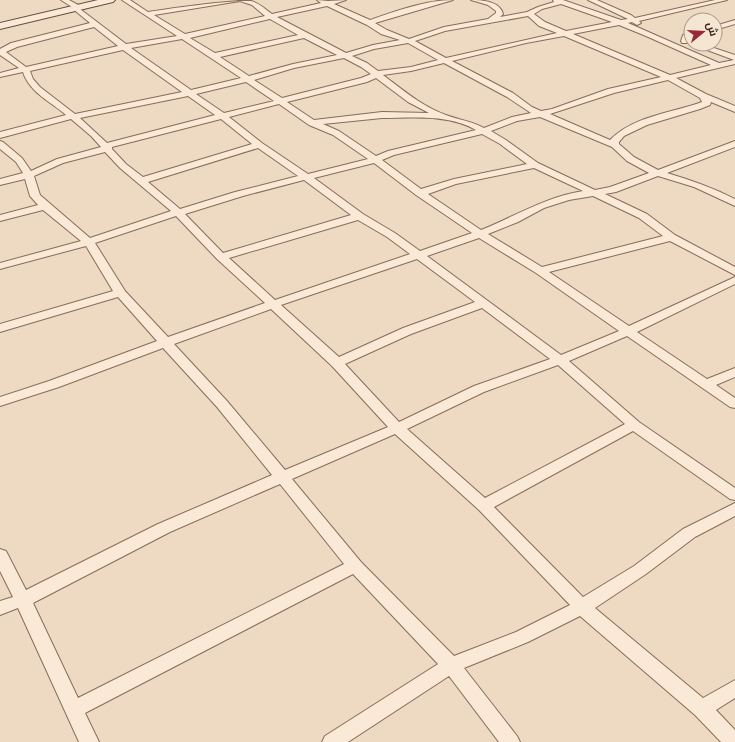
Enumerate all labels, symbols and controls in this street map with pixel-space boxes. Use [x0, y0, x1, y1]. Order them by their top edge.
north arrow [683, 12, 723, 52]
text: ش [704, 20, 721, 38]

